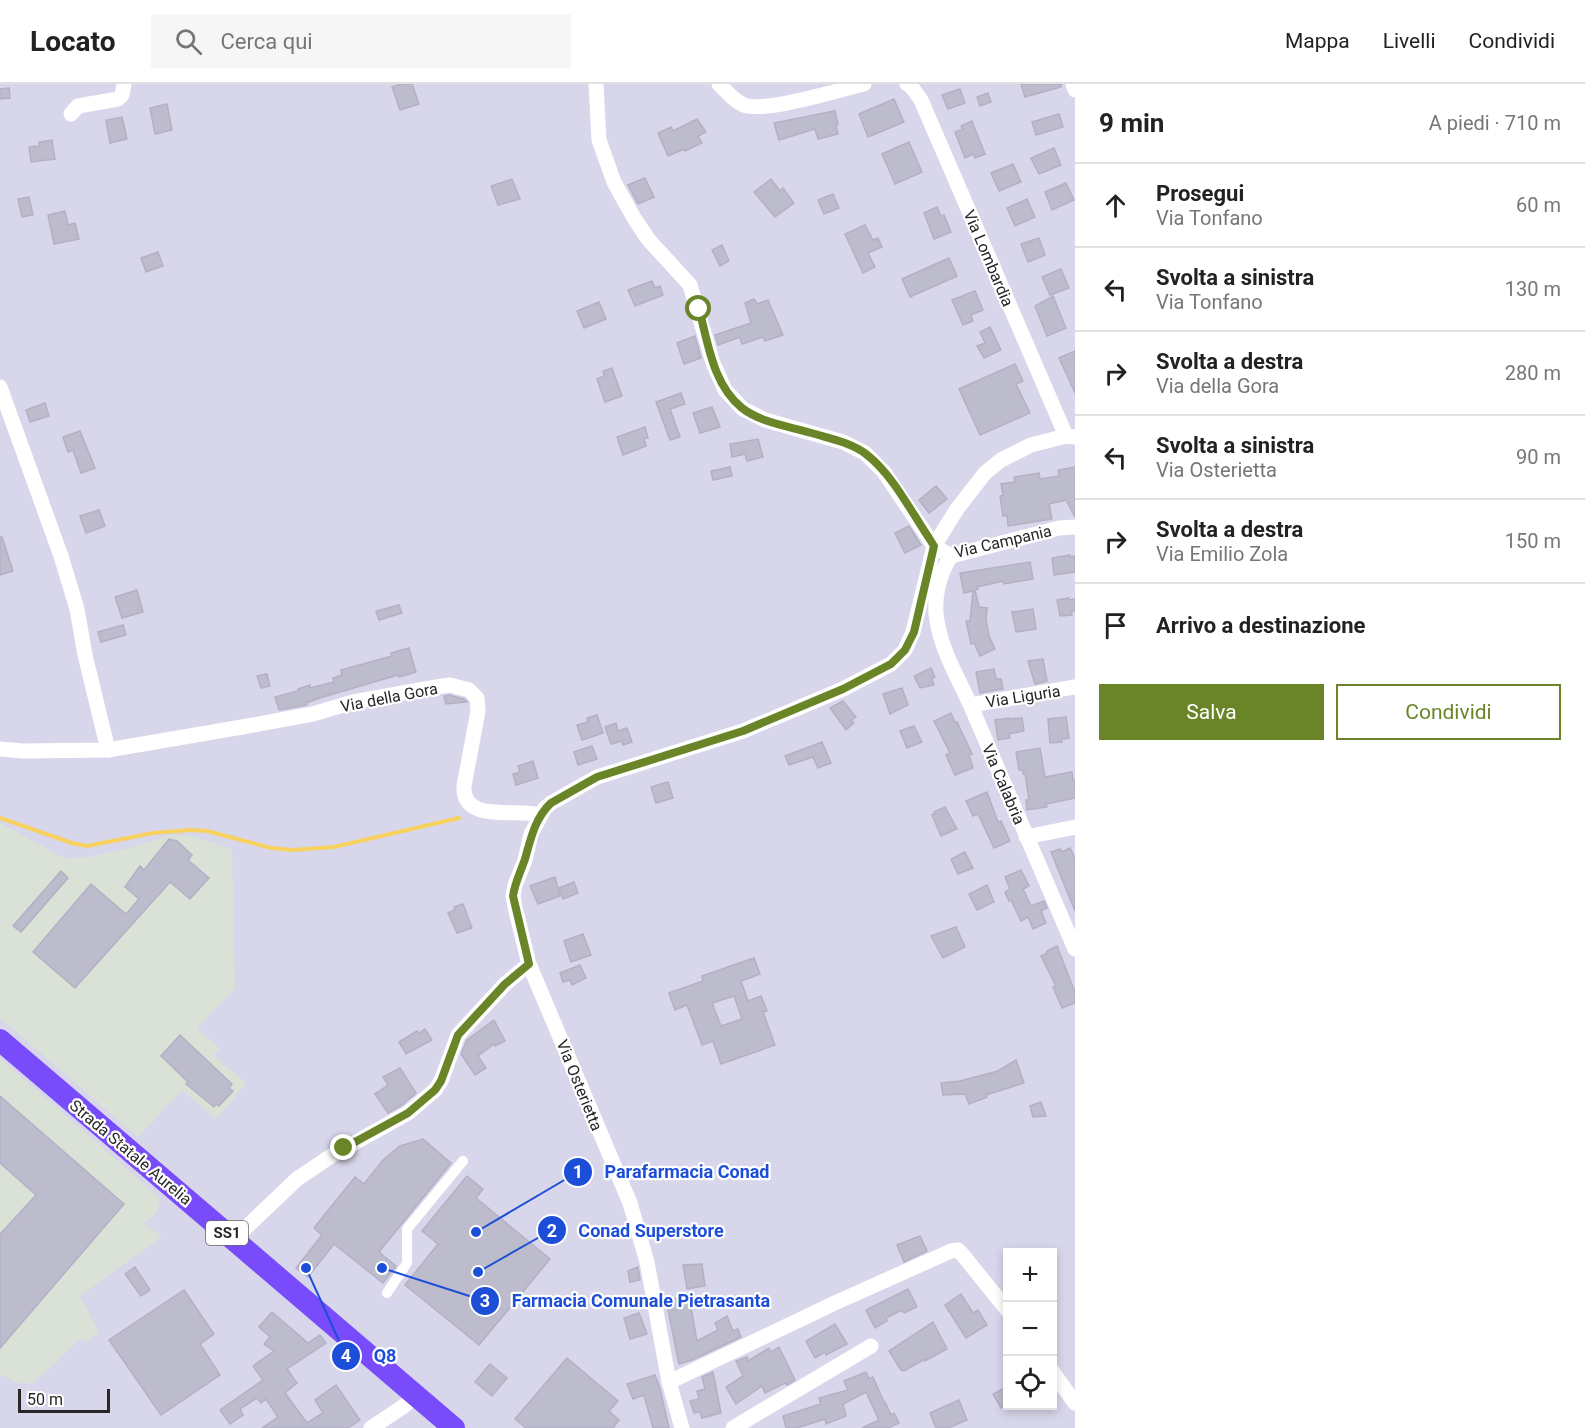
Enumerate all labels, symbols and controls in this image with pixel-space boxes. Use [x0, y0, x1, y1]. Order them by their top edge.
search box [151, 14, 571, 68]
text: Locato [30, 25, 115, 58]
icon: search [172, 25, 205, 58]
text: Cerca qui [220, 29, 313, 54]
text: Mappa [1285, 29, 1350, 53]
text: Livelli [1383, 29, 1436, 53]
text: Condividi [1469, 29, 1555, 53]
text: 9 min [1099, 108, 1164, 138]
text: A piedi · 710 m [1429, 111, 1561, 135]
text: Prosegui [1156, 181, 1244, 206]
icon: ahead [1099, 189, 1132, 222]
text: 60 m [1516, 193, 1561, 217]
text: Via Tonfano [1156, 206, 1263, 230]
street label: Via Lombardia [960, 207, 1017, 309]
text: Svolta a sinistra [1156, 265, 1314, 290]
icon: left [1099, 273, 1132, 306]
text: 130 m [1505, 277, 1561, 301]
text: Via Tonfano [1156, 290, 1263, 314]
route start [685, 295, 711, 321]
text: Svolta a destra [1156, 349, 1303, 374]
icon: right [1099, 357, 1132, 390]
text: 280 m [1505, 361, 1561, 385]
text: Via della Gora [1156, 374, 1279, 398]
text: Svolta a sinistra [1156, 433, 1314, 458]
icon: left [1099, 441, 1132, 474]
text: 90 m [1516, 445, 1561, 469]
text: Via Osterietta [1156, 458, 1277, 482]
text: Svolta a destra [1156, 517, 1303, 542]
street label: Via Campania [953, 521, 1053, 562]
icon: right [1099, 525, 1132, 558]
text: 150 m [1505, 529, 1561, 553]
text: Via Emilio Zola [1156, 542, 1288, 566]
icon: arrive [1099, 609, 1132, 642]
text: Arrivo a destinazione [1156, 613, 1365, 638]
street label: Via della Gora [339, 679, 439, 716]
street label: Via Liguria [985, 681, 1062, 712]
button: Salva [1099, 684, 1324, 740]
button: Condividi [1336, 684, 1561, 740]
street label: Via Calabria [978, 741, 1029, 827]
street label: Via Osterietta [553, 1037, 606, 1134]
street label: Strada Statale Aurelia [66, 1096, 196, 1209]
route end [330, 1134, 356, 1160]
callout: Parafarmacia Conad [563, 1154, 782, 1190]
text: 1 [573, 1161, 583, 1182]
text: Parafarmacia Conad [604, 1161, 770, 1182]
callout: Conad Superstore [537, 1212, 736, 1248]
text: 2 [547, 1220, 557, 1241]
text: Conad Superstore [578, 1220, 724, 1241]
road number: SS1 [206, 1221, 248, 1245]
map controls [1003, 1248, 1057, 1410]
button: + [1003, 1248, 1057, 1302]
callout: Farmacia Comunale Pietrasanta [470, 1283, 782, 1319]
text: 3 [480, 1290, 490, 1311]
text: Farmacia Comunale Pietrasanta [512, 1290, 771, 1311]
button: − [1003, 1302, 1057, 1356]
callout: Q8 [331, 1338, 408, 1374]
text: 4 [341, 1345, 351, 1366]
text: Q8 [374, 1345, 396, 1366]
button: locate [1003, 1356, 1057, 1410]
scale bar [18, 1386, 110, 1414]
text: 50 m [27, 1390, 63, 1409]

